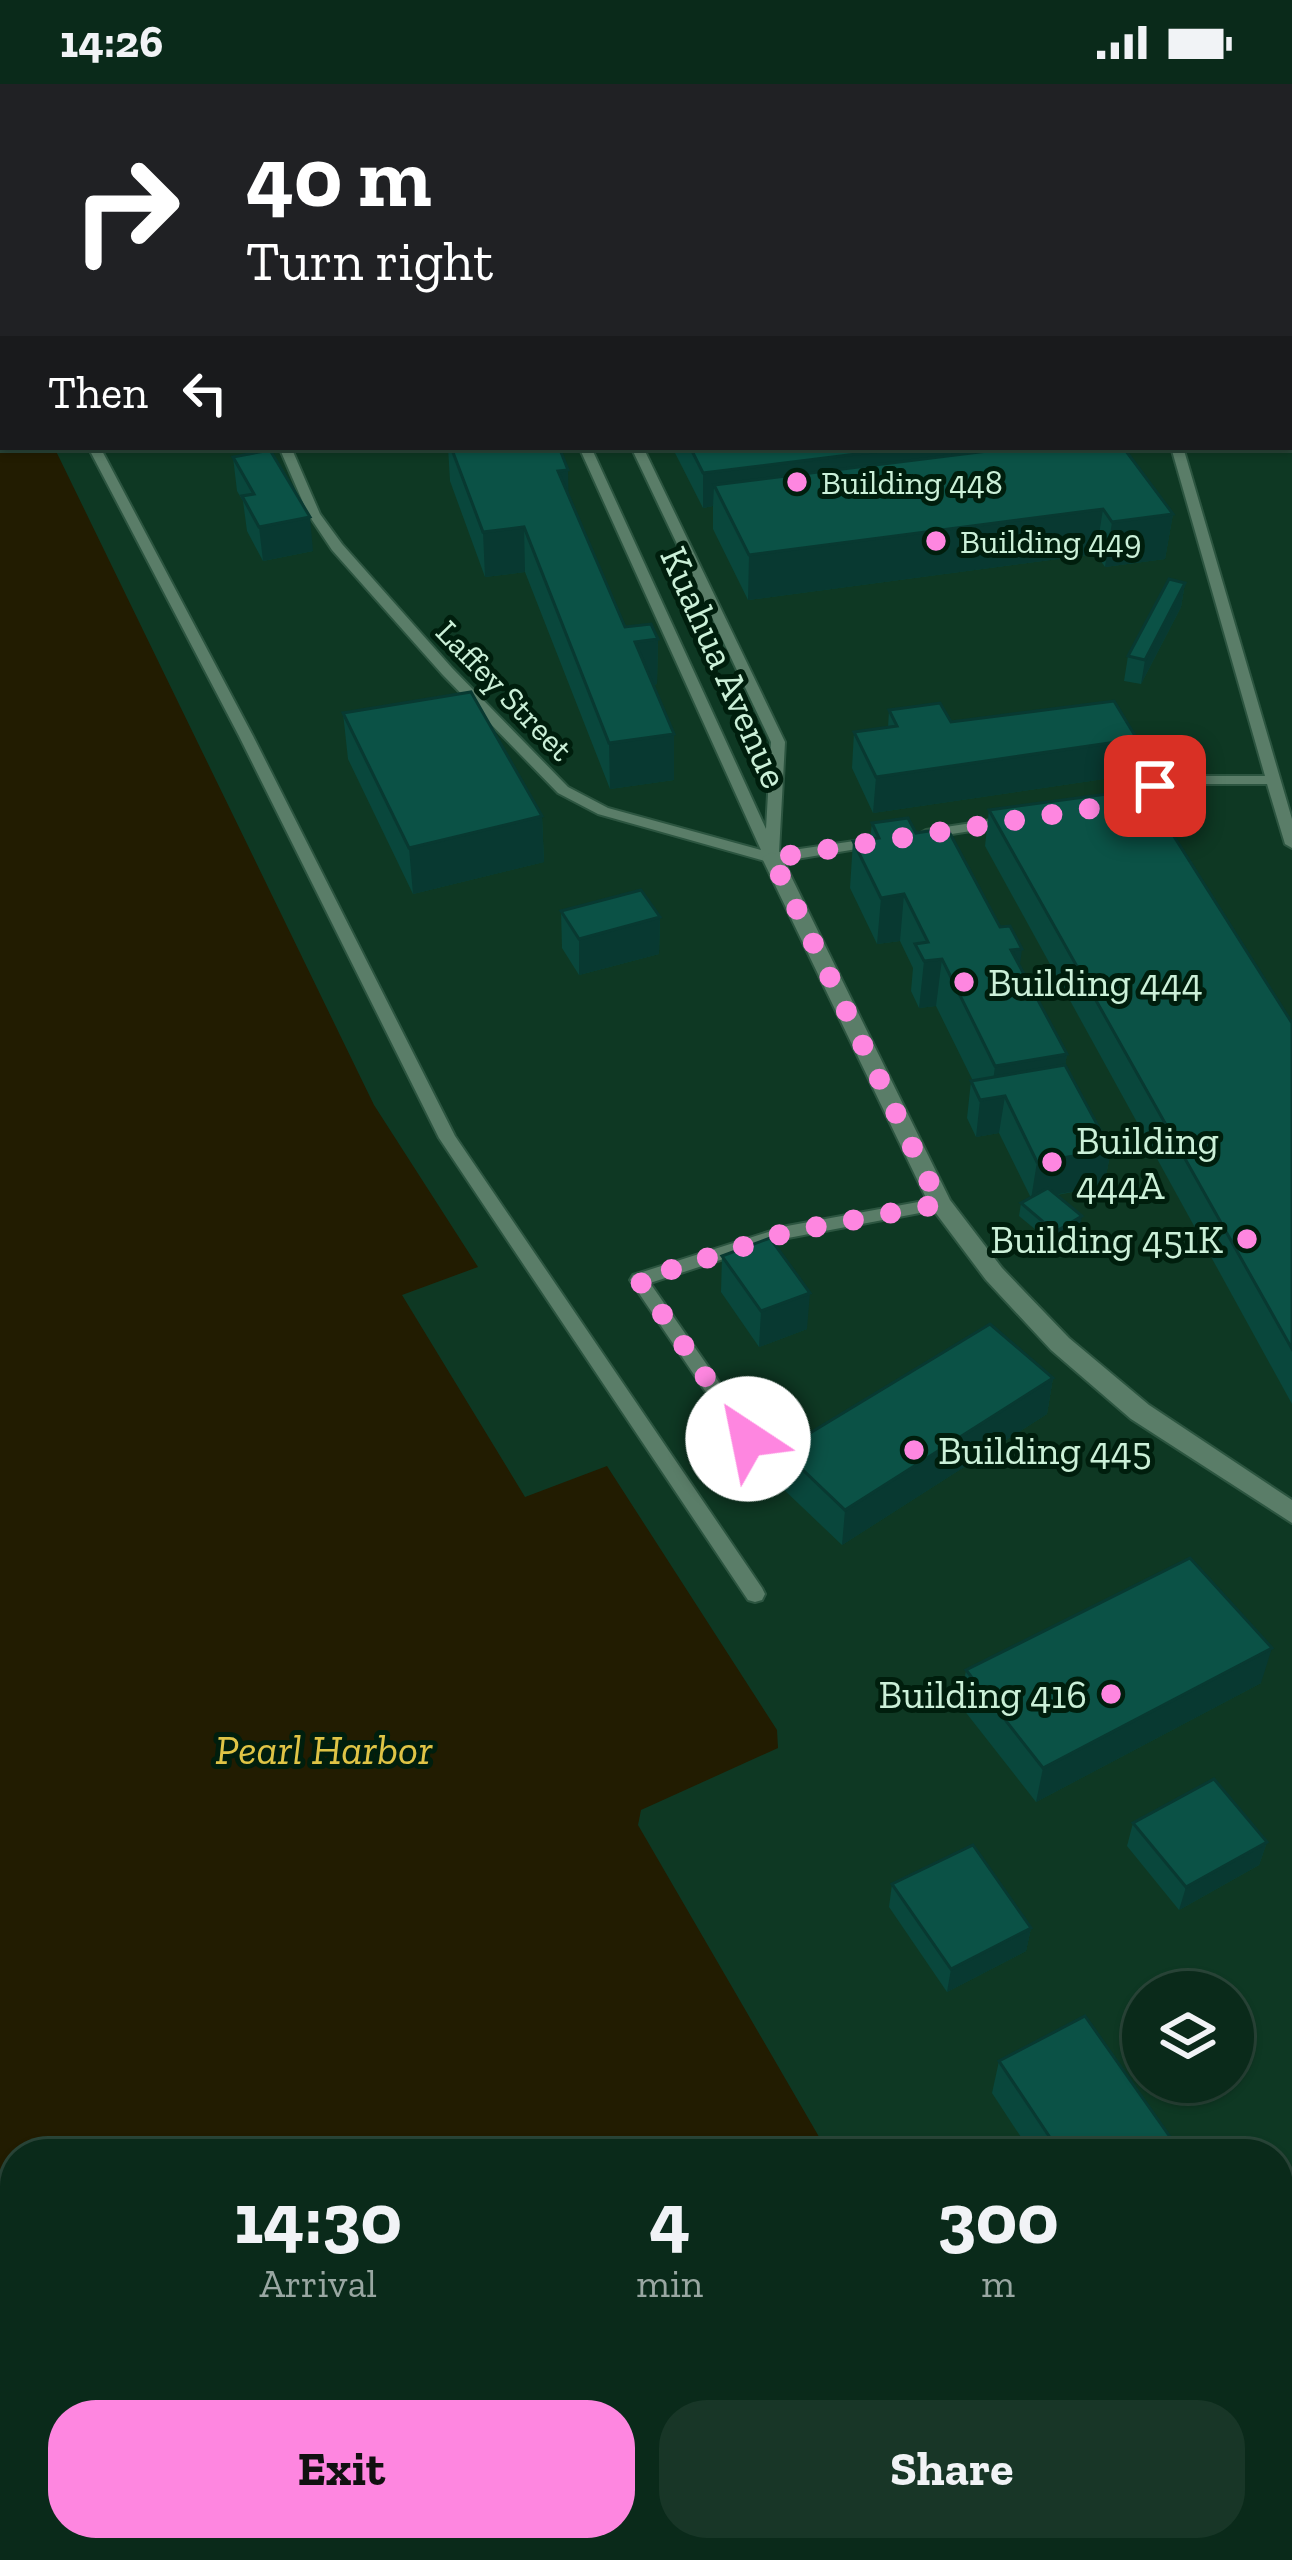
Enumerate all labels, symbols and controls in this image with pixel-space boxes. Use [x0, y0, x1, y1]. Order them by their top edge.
text: 14:26 [60, 15, 163, 69]
text: 40 m [246, 127, 432, 228]
icon: right [48, 132, 204, 288]
text: Turn right [246, 229, 493, 294]
icon: left [172, 360, 238, 426]
text: Then [48, 366, 148, 420]
place label: Building 448 [821, 463, 1003, 502]
marker: Building 448 [784, 469, 810, 495]
place label: Building 449 [960, 522, 1141, 561]
marker: Building 449 [923, 528, 949, 554]
street label: Kuahua Avenue [650, 539, 799, 795]
street label: Laffey Street [428, 612, 582, 769]
pin [1104, 735, 1206, 837]
icon: arrive [1122, 753, 1188, 819]
place label: Building 444 [988, 959, 1203, 1006]
marker: Building 444 [951, 969, 977, 995]
place label: Building 444A [1076, 1117, 1219, 1209]
marker: Building 444A [1039, 1149, 1065, 1175]
place label: Building 451K [990, 1216, 1223, 1263]
marker: Building 451K [1234, 1226, 1260, 1252]
position arrow [685, 1376, 811, 1502]
place label: Building 445 [938, 1427, 1152, 1474]
marker: Building 445 [901, 1437, 927, 1463]
place label: Building 416 [879, 1671, 1087, 1718]
marker: Building 416 [1098, 1681, 1124, 1707]
water label: Pearl Harbor [215, 1724, 433, 1775]
map controls [1122, 1971, 1254, 2103]
button: layers [1122, 1971, 1254, 2103]
text: 14:30 [234, 2175, 402, 2261]
text: 4 [649, 2175, 690, 2261]
text: 300 [937, 2175, 1059, 2261]
text: Arrival [259, 2260, 377, 2307]
text: min [636, 2260, 703, 2307]
text: m [981, 2260, 1015, 2307]
button: Exit [48, 2400, 635, 2538]
button: Share [659, 2400, 1245, 2538]

